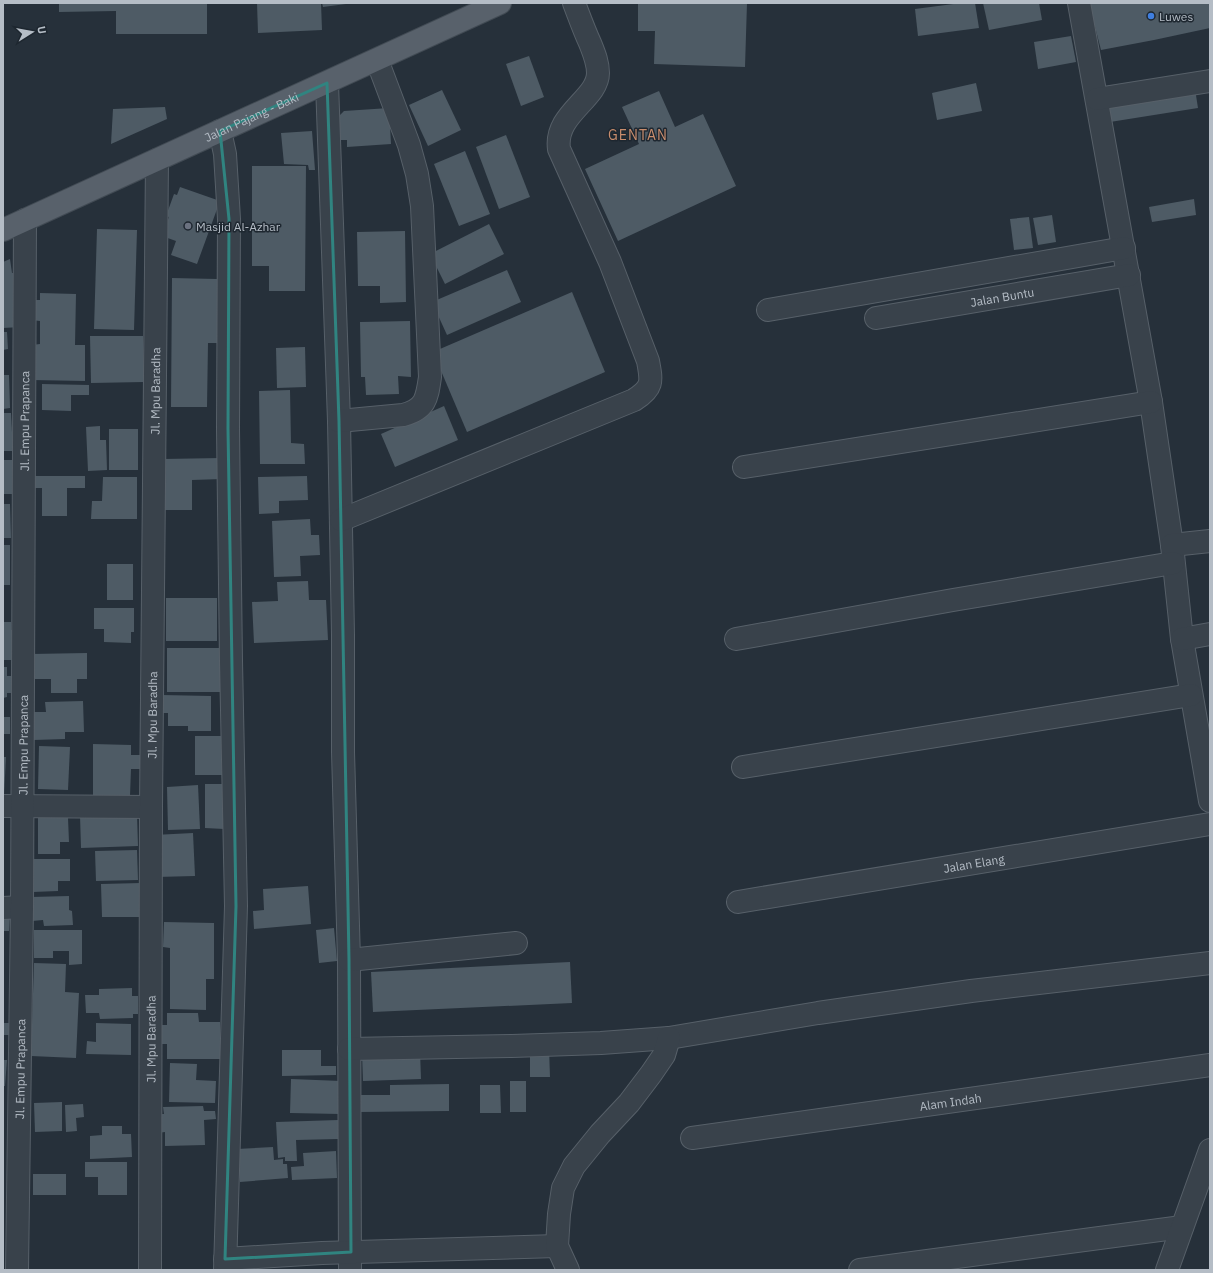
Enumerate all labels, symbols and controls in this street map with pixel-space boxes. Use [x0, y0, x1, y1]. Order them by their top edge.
place label: Luwes [1159, 9, 1193, 24]
marker: Luwes [1146, 11, 1156, 21]
north arrow [12, 12, 52, 52]
text: U [34, 25, 49, 35]
street label: Jalan Pajang - Baki [202, 89, 301, 145]
district label: GENTAN [608, 126, 668, 144]
place label: Masjid Al-Azhar [196, 219, 281, 234]
marker: Masjid Al-Azhar [183, 221, 193, 231]
street label: Jalan Buntu [969, 284, 1035, 309]
street label: Jl. Mpu Baradha [147, 347, 163, 435]
street label: Jl. Empu Prapanca [16, 370, 32, 471]
street label: Jl. Mpu Baradha [144, 671, 160, 759]
street label: Jl. Empu Prapanca [15, 694, 30, 795]
street label: Jalan Elang [942, 850, 1006, 875]
street label: Jl. Mpu Baradha [143, 995, 158, 1083]
street label: Jl. Empu Prapanca [12, 1018, 28, 1119]
street label: Alam Indah [918, 1090, 982, 1113]

